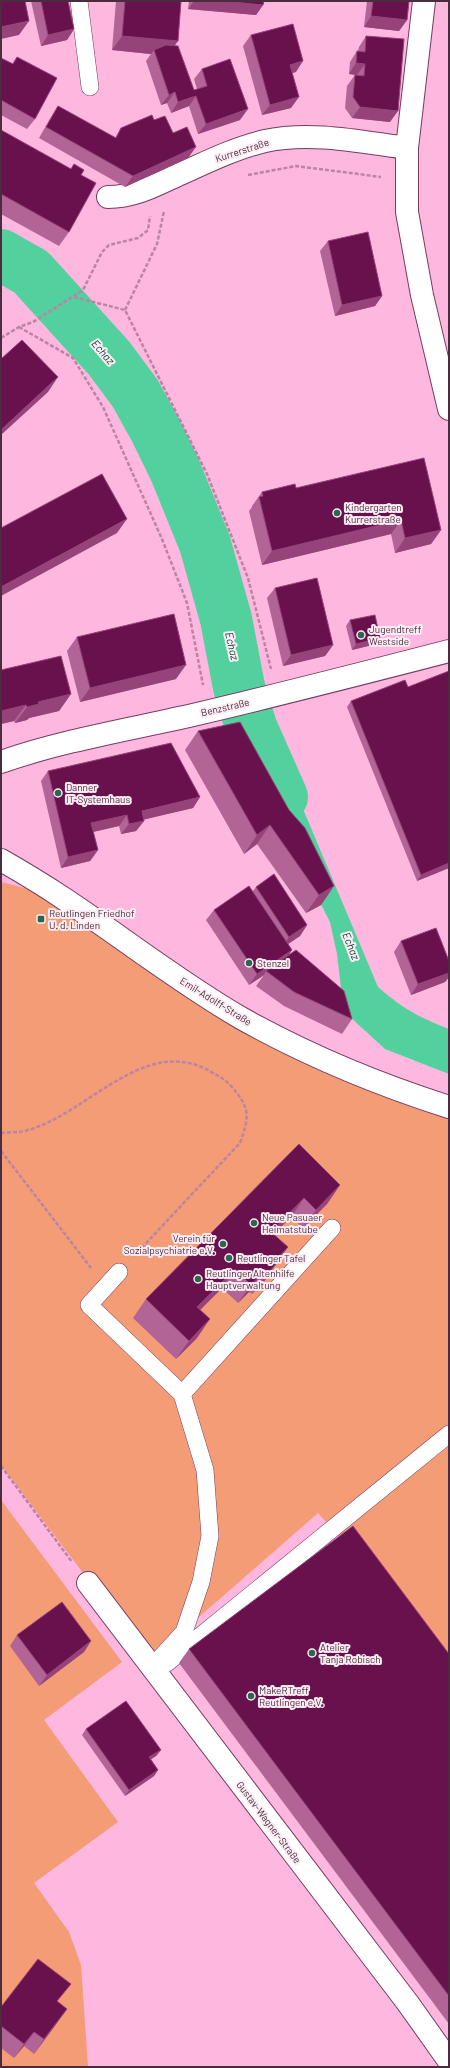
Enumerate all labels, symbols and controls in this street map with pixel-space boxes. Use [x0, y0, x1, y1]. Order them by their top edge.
street label: Kurrerstraße [214, 136, 270, 164]
water label: Echaz [89, 337, 118, 367]
place label: Kindergarten Kurrerstraße [345, 501, 402, 525]
marker: Kindergarten Kurrerstraße [332, 508, 342, 518]
place label: Jugendtreff Westside [369, 623, 422, 647]
marker: Jugendtreff Westside [356, 630, 366, 640]
water label: Echaz [223, 631, 242, 661]
street label: Benzstraße [200, 696, 250, 718]
place label: Danner IT-Systemhaus [66, 781, 130, 805]
marker: Danner IT-Systemhaus [53, 788, 63, 798]
place label: Reutlingen Friedhof U. d. Linden [49, 907, 135, 931]
marker: Reutlingen Friedhof U. d. Linden [36, 914, 46, 924]
water label: Echaz [340, 930, 363, 962]
place label: Stenzel [257, 957, 289, 969]
marker: Stenzel [244, 958, 254, 968]
street label: Emil-Adolff-Straße [178, 974, 254, 1028]
place label: Neue Pasuaer Heimatstube [262, 1211, 322, 1235]
marker: Neue Pasuaer Heimatstube [249, 1218, 259, 1228]
place label: Verein für Sozialpsychiatrie e.V. [124, 1232, 215, 1256]
marker: Verein für Sozialpsychiatrie e.V. [218, 1239, 228, 1249]
place label: Reutlinger Tafel [237, 1252, 305, 1264]
marker: Reutlinger Tafel [224, 1253, 234, 1263]
place label: Reutlinger Altenhilfe Hauptverwaltung [206, 1267, 294, 1291]
marker: Reutlinger Altenhilfe Hauptverwaltung [193, 1274, 203, 1284]
place label: Atelier Tanja Robisch [320, 1641, 381, 1665]
marker: Atelier Tanja Robisch [307, 1648, 317, 1658]
place label: MakeRTreff Reutlingen e.V. [259, 1684, 324, 1708]
marker: MakeRTreff Reutlingen e.V. [246, 1691, 256, 1701]
street label: Gustav-Wagner-Straße [234, 1779, 304, 1865]

